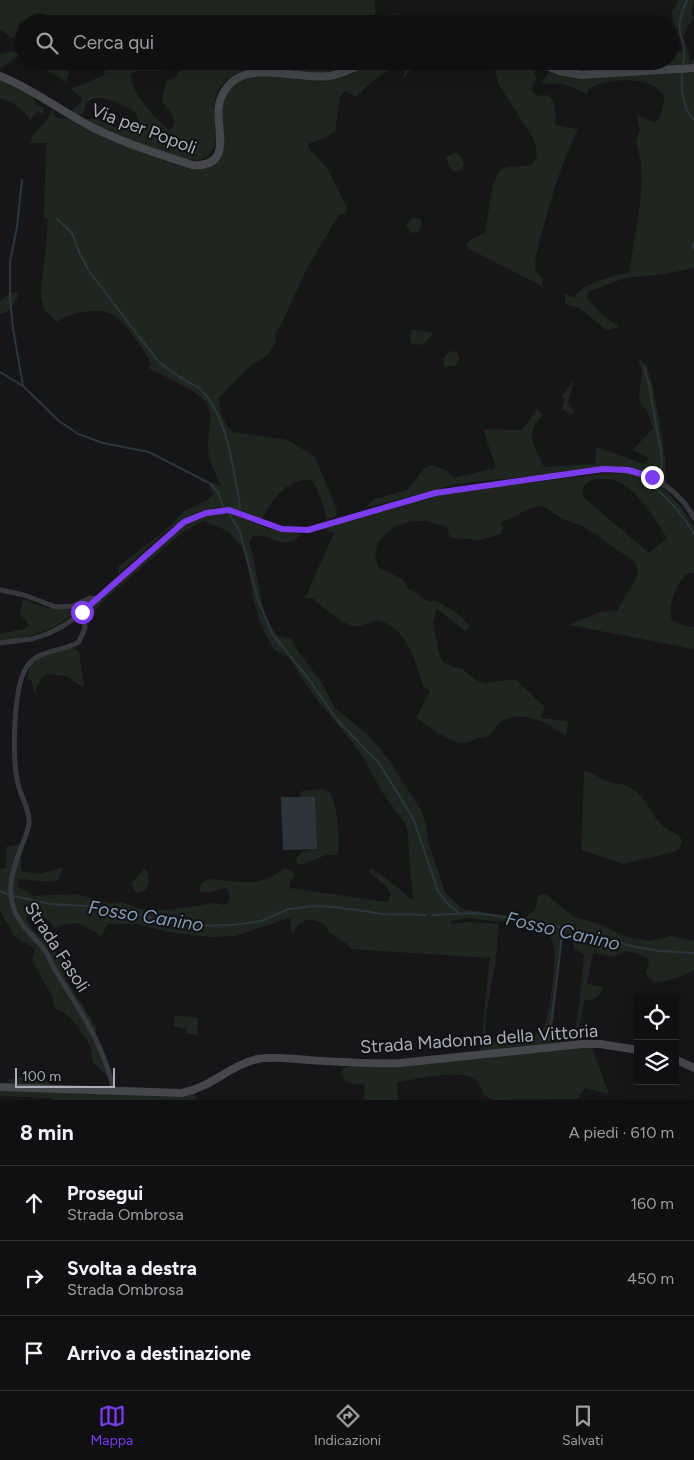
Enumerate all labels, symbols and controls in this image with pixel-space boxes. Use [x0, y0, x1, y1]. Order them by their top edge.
search box [15, 15, 679, 70]
icon: search [33, 29, 61, 57]
text: Cerca qui [73, 31, 154, 54]
street label: Via per Popoli [88, 99, 200, 159]
route end [641, 466, 664, 489]
route start [71, 601, 94, 624]
water label: Fosso Canino [87, 896, 205, 936]
street label: Strada Fasoli [20, 898, 94, 996]
water label: Fosso Canino [504, 907, 622, 955]
map controls [634, 995, 679, 1085]
button: locate [634, 995, 679, 1040]
street label: Strada Madonna della Vittoria [359, 1020, 599, 1058]
button: layers [634, 1040, 679, 1085]
scale bar [15, 1065, 115, 1088]
text: 100 m [22, 1068, 61, 1085]
text: 8 min [20, 1120, 74, 1145]
text: A piedi · 610 m [569, 1123, 674, 1142]
text: Prosegui [67, 1182, 143, 1205]
icon: ahead [20, 1189, 48, 1217]
text: 160 m [631, 1194, 674, 1213]
text: Strada Ombrosa [67, 1205, 184, 1224]
text: Svolta a destra [67, 1257, 197, 1280]
icon: right [20, 1264, 48, 1292]
text: 450 m [627, 1269, 674, 1288]
text: Strada Ombrosa [67, 1280, 184, 1299]
icon: arrive [20, 1339, 48, 1367]
text: Arrivo a destinazione [67, 1342, 251, 1365]
tab: Mappa [90, 1402, 133, 1449]
tab: Indicazioni [314, 1402, 381, 1449]
tab: Salvati [562, 1402, 604, 1449]

